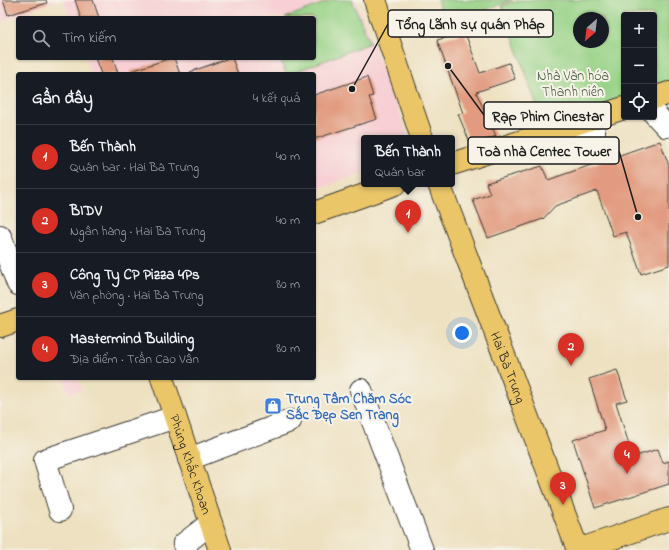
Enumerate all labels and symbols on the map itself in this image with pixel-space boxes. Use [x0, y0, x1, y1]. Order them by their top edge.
callout: Tổng Lãnh sự quán Pháp [388, 10, 553, 37]
north arrow [573, 12, 609, 48]
text: Tổng Lãnh sự quán Pháp [395, 14, 545, 38]
park label: Nhà Văn hóa Thanh niên [537, 66, 609, 103]
callout: Rạp Phim Cinestar [484, 102, 611, 129]
text: Rạp Phim Cinestar [491, 106, 604, 128]
callout: Toà nhà Centec Tower [468, 137, 619, 164]
text: Toà nhà Centec Tower [477, 141, 612, 163]
pin: 1 [395, 200, 421, 233]
your location [452, 323, 472, 343]
street label: Hai Bà Trưng [484, 329, 530, 407]
pin: 2 [558, 333, 584, 366]
place label: Trung Tâm Chăm Sóc Sắc Đẹp Sen Trang [286, 389, 412, 428]
shop icon: Trung Tâm Chăm Sóc Sắc Đẹp Sen Trang [263, 396, 283, 416]
street label: Phùng Khắc Khoan [163, 412, 216, 518]
pin: 4 [614, 441, 640, 474]
pin: 3 [550, 472, 576, 505]

